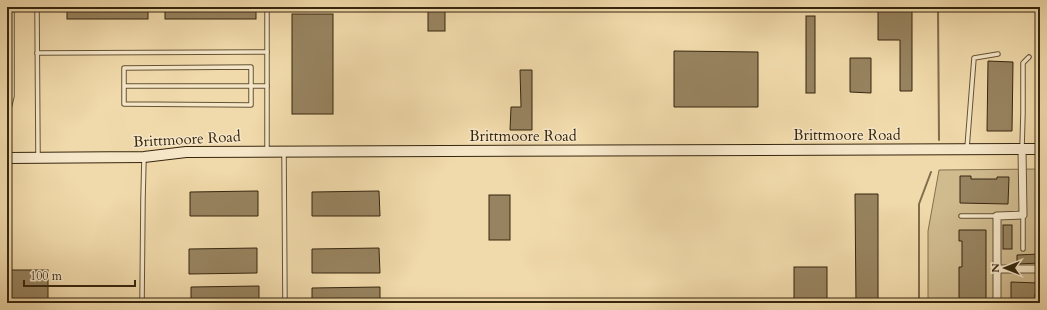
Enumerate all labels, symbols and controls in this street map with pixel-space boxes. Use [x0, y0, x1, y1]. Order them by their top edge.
street label: Brittmoore Road [793, 125, 901, 145]
street label: Brittmoore Road [133, 126, 241, 152]
street label: Brittmoore Road [469, 126, 577, 146]
north arrow [985, 248, 1025, 288]
scale bar [24, 262, 135, 288]
text: N [988, 263, 1003, 273]
text: 100 m [30, 268, 63, 284]

